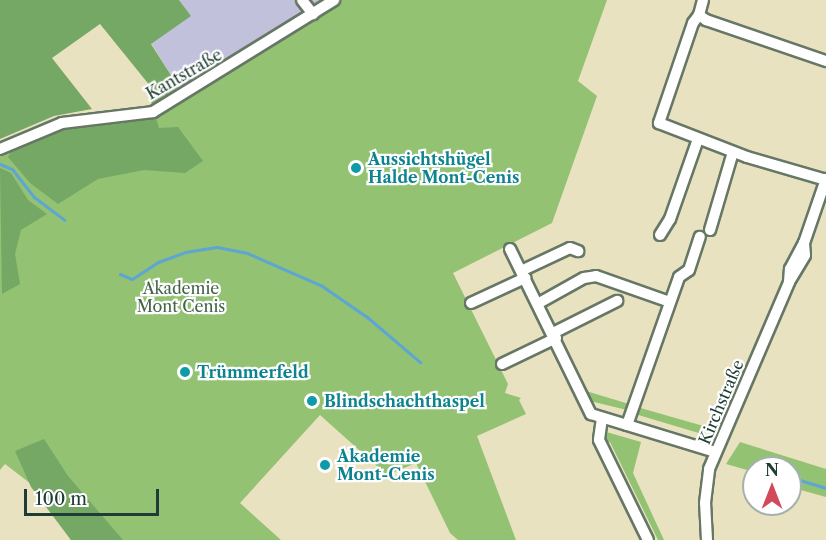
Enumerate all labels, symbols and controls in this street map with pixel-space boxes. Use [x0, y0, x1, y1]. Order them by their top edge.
street label: Kantstraße [143, 45, 225, 103]
place label: Aussichtshügel Halde Mont-Cenis [368, 149, 519, 187]
marker: Aussichtshügel Halde Mont-Cenis [349, 161, 363, 175]
park label: Akademie Mont Cenis [137, 278, 225, 316]
street label: Kirchstraße [695, 357, 747, 447]
place label: Trümmerfeld [197, 362, 309, 382]
marker: Trümmerfeld [178, 365, 192, 379]
place label: Blindschachthaspel [324, 391, 485, 411]
marker: Blindschachthaspel [305, 394, 319, 408]
place label: Akademie Mont-Cenis [337, 446, 435, 484]
north arrow [742, 456, 802, 516]
marker: Akademie Mont-Cenis [318, 458, 332, 472]
text: N [765, 460, 779, 480]
scale bar [27, 477, 162, 515]
text: 100 m [35, 488, 87, 510]

